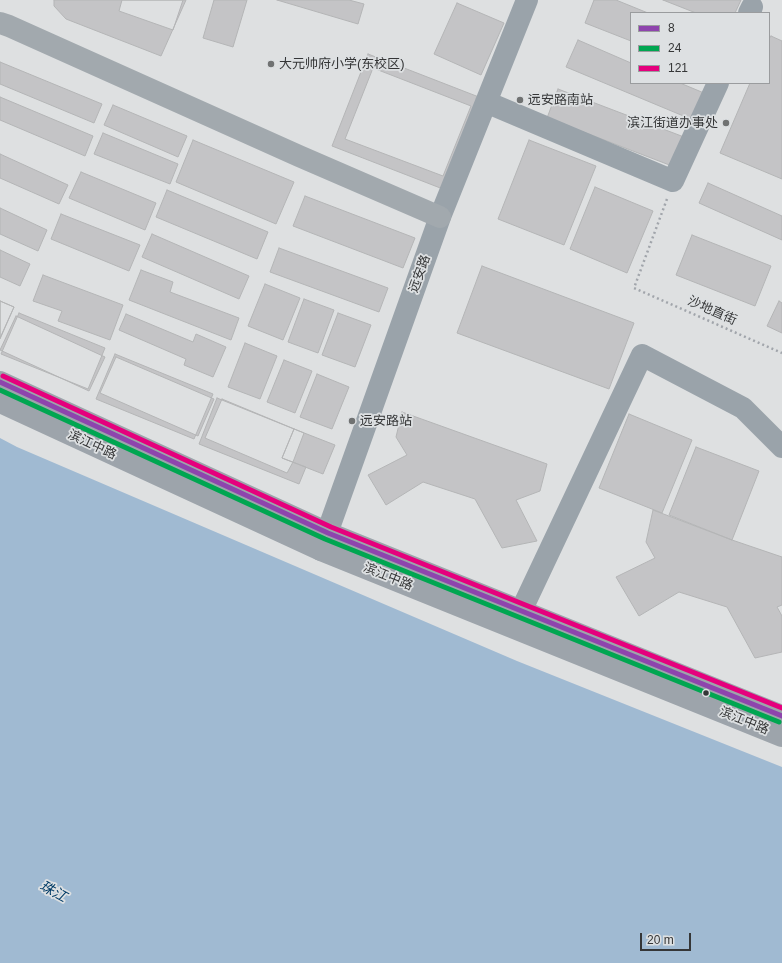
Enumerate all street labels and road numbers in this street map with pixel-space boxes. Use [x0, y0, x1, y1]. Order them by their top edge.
street label: 远安路 [406, 253, 434, 295]
street label: 沙地直街 [685, 293, 739, 329]
street label: 滨江中路 [65, 427, 119, 463]
street label: 滨江中路 [361, 560, 415, 594]
street label: 滨江中路 [717, 704, 771, 738]

